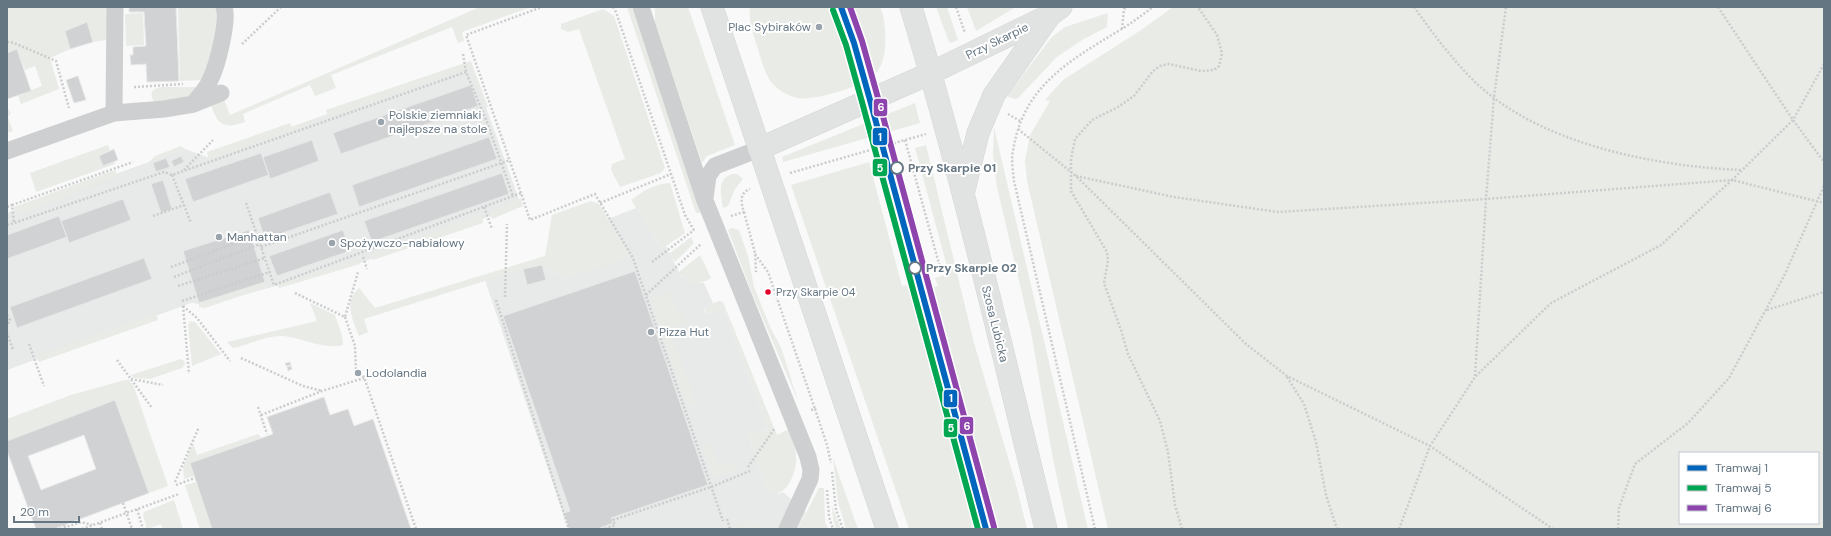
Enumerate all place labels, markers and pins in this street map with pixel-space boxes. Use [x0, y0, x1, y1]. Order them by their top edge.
place label: Plac Sybiraków [728, 19, 811, 35]
marker: Plac Sybiraków [814, 22, 824, 32]
place label: Polskie ziemniaki najlepsze na stole [389, 107, 488, 137]
marker: Polskie ziemniaki najlepsze na stole [376, 117, 386, 127]
place label: Przy Skarpie 01 [908, 160, 996, 176]
marker: Przy Skarpie 01 [890, 161, 904, 175]
place label: Manhattan [227, 229, 287, 245]
marker: Manhattan [214, 232, 224, 242]
place label: Spożywczo-nabiałowy [340, 235, 465, 251]
marker: Spożywczo-nabiałowy [327, 238, 337, 248]
place label: Przy Skarpie 02 [926, 260, 1017, 276]
marker: Przy Skarpie 02 [908, 261, 922, 275]
place label: Przy Skarpie 04 [776, 285, 856, 299]
marker: Przy Skarpie 04 [763, 287, 773, 297]
place label: Pizza Hut [659, 324, 710, 340]
marker: Pizza Hut [646, 327, 656, 337]
place label: Lodolandia [366, 365, 427, 381]
marker: Lodolandia [353, 368, 363, 378]

